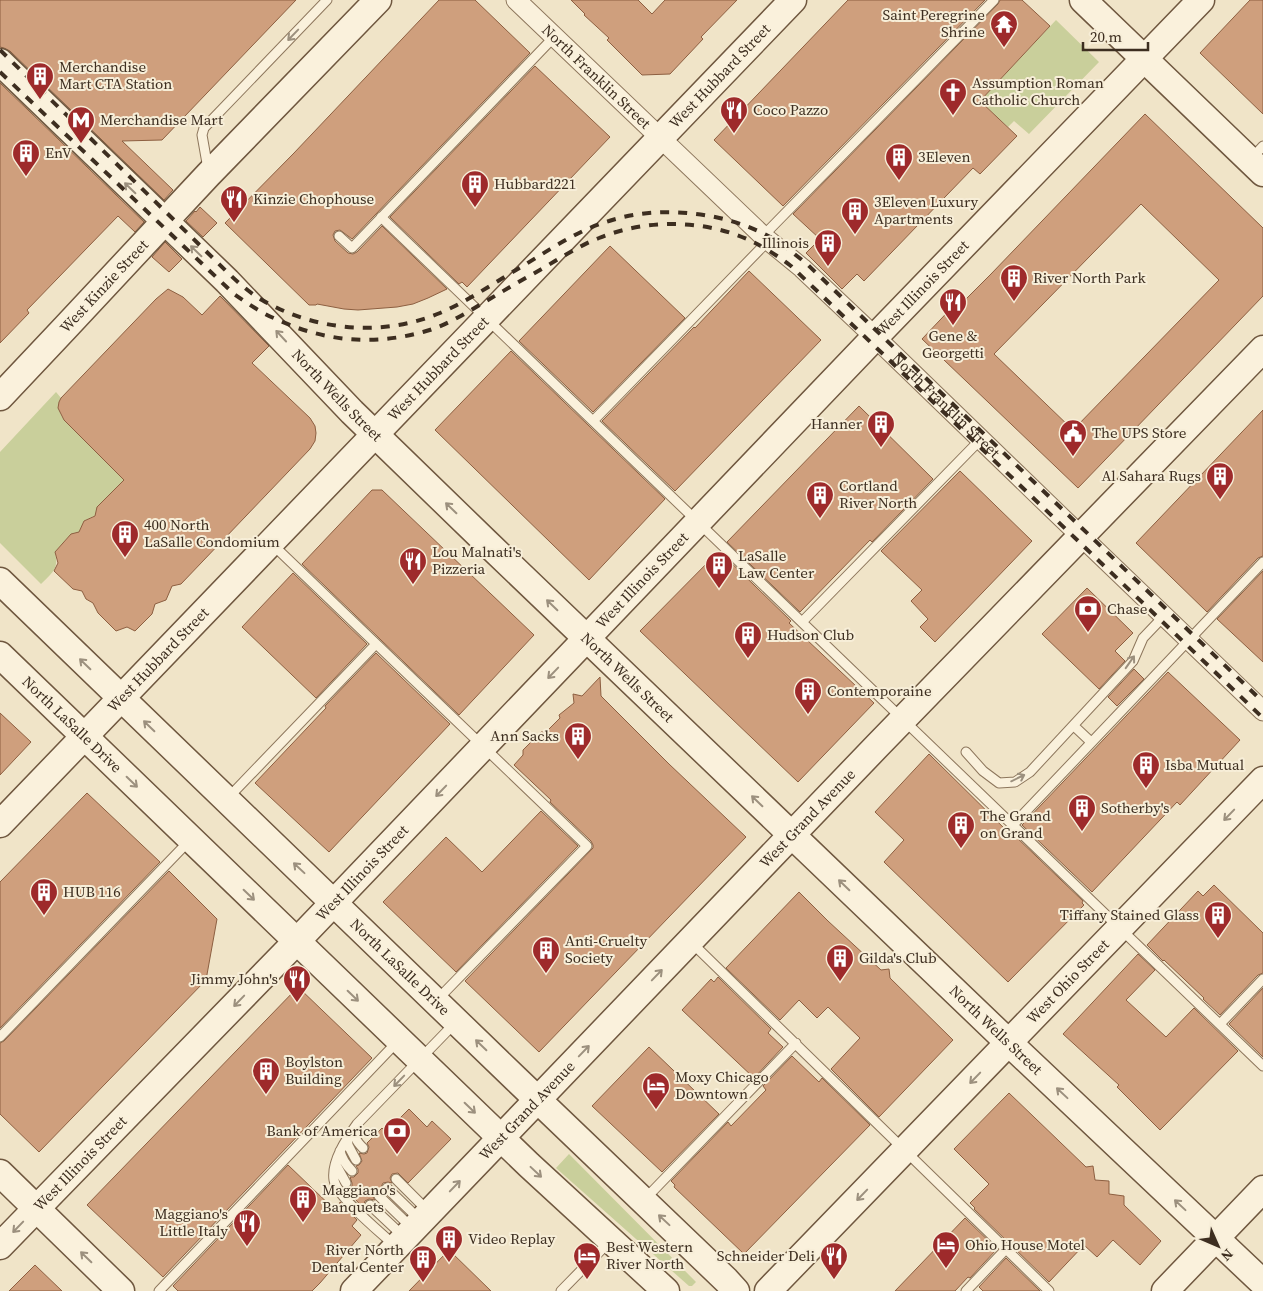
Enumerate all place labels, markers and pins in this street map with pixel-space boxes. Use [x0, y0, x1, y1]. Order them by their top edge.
place label: Saint Peregrine Shrine [882, 4, 985, 42]
temple icon: Saint Peregrine Shrine [989, 9, 1019, 48]
place label: Merchandise Mart CTA Station [59, 56, 172, 94]
building icon: Merchandise Mart CTA Station [25, 61, 55, 100]
place label: Assumption Roman Catholic Church [972, 72, 1104, 110]
church icon: Assumption Roman Catholic Church [938, 77, 968, 116]
restaurant icon: Coco Pazzo [719, 95, 749, 134]
place label: Coco Pazzo [753, 99, 828, 120]
metro station icon: Merchandise Mart [66, 105, 96, 144]
place label: Merchandise Mart [100, 109, 223, 130]
building icon: EnV [11, 138, 41, 177]
place label: EnV [45, 142, 72, 163]
building icon: 3Eleven [884, 142, 914, 181]
place label: 3Eleven [918, 146, 971, 167]
building icon: Hubbard221 [460, 169, 490, 208]
place label: Hubbard221 [494, 173, 576, 194]
restaurant icon: Kinzie Chophouse [219, 184, 249, 223]
place label: Kinzie Chophouse [253, 188, 375, 209]
place label: 3Eleven Luxury Apartments [874, 191, 978, 229]
building icon: 3Eleven Luxury Apartments [840, 196, 870, 235]
building icon: Illinois [813, 228, 843, 267]
place label: Illinois [762, 232, 809, 253]
building icon: River North Park [999, 263, 1029, 302]
place label: River North Park [1033, 267, 1146, 288]
restaurant icon: Gene & Georgetti [938, 287, 968, 326]
place label: Gene & Georgetti [922, 325, 984, 363]
building icon: Hanner [866, 409, 896, 448]
place label: Hanner [811, 413, 863, 434]
public building icon: The UPS Store [1058, 418, 1088, 457]
place label: The UPS Store [1092, 422, 1187, 443]
building icon: Al Sahara Rugs [1205, 461, 1235, 500]
place label: Al Sahara Rugs [1101, 465, 1201, 486]
place label: Cortland River North [839, 475, 917, 513]
building icon: Cortland River North [805, 480, 835, 519]
place label: 400 North LaSalle Condomium [144, 514, 280, 552]
building icon: 400 North LaSalle Condomium [110, 519, 140, 558]
place label: Lou Malnati's Pizzeria [432, 541, 521, 579]
place label: LaSalle Law Center [738, 545, 815, 583]
restaurant icon: Lou Malnati's Pizzeria [398, 546, 428, 585]
building icon: LaSalle Law Center [704, 550, 734, 589]
bank icon: Chase [1073, 594, 1103, 633]
place label: Chase [1107, 598, 1148, 619]
building icon: Hudson Club [733, 620, 763, 659]
place label: Hudson Club [767, 624, 854, 645]
building icon: Contemporaine [793, 676, 823, 715]
place label: Contemporaine [827, 680, 932, 701]
building icon: Ann Sacks [563, 721, 593, 760]
place label: Ann Sacks [490, 725, 559, 746]
building icon: Isba Mutual [1131, 750, 1161, 789]
place label: Isba Mutual [1165, 754, 1245, 775]
building icon: Sotherby's [1067, 793, 1097, 832]
place label: Sotherby's [1101, 797, 1169, 818]
place label: The Grand on Grand [980, 805, 1051, 843]
building icon: The Grand on Grand [946, 810, 976, 849]
building icon: HUB 116 [29, 877, 59, 916]
place label: HUB 116 [63, 881, 121, 902]
building icon: Tiffany Stained Glass [1203, 900, 1233, 939]
place label: Tiffany Stained Glass [1060, 904, 1199, 925]
place label: Anti-Cruelty Society [565, 930, 647, 968]
building icon: Anti-Cruelty Society [531, 935, 561, 974]
building icon: Gilda's Club [825, 943, 855, 982]
place label: Gilda's Club [859, 947, 937, 968]
restaurant icon: Jimmy John's [282, 964, 312, 1003]
place label: Jimmy John's [190, 968, 278, 989]
place label: Boylston Building [285, 1051, 343, 1089]
building icon: Boylston Building [251, 1056, 281, 1095]
place label: Moxy Chicago Downtown [675, 1066, 769, 1104]
hotel icon: Moxy Chicago Downtown [641, 1071, 671, 1110]
bank icon: Bank of America [382, 1116, 412, 1155]
place label: Bank of America [266, 1120, 378, 1141]
place label: Maggiano's Banquets [322, 1179, 396, 1217]
building icon: Maggiano's Banquets [288, 1184, 318, 1223]
place label: Maggiano's Little Italy [154, 1203, 228, 1241]
restaurant icon: Maggiano's Little Italy [232, 1208, 262, 1247]
building icon: Video Replay [434, 1224, 464, 1263]
place label: Video Replay [468, 1228, 556, 1249]
hotel icon: Ohio House Motel [931, 1230, 961, 1269]
place label: Ohio House Motel [965, 1234, 1086, 1255]
place label: Best Western River North [606, 1236, 693, 1274]
place label: River North Dental Center [311, 1239, 405, 1277]
hotel icon: Best Western River North [572, 1241, 602, 1280]
restaurant icon: Schneider Deli [819, 1241, 849, 1280]
building icon: River North Dental Center [408, 1244, 438, 1283]
place label: Schneider Deli [717, 1245, 815, 1266]

